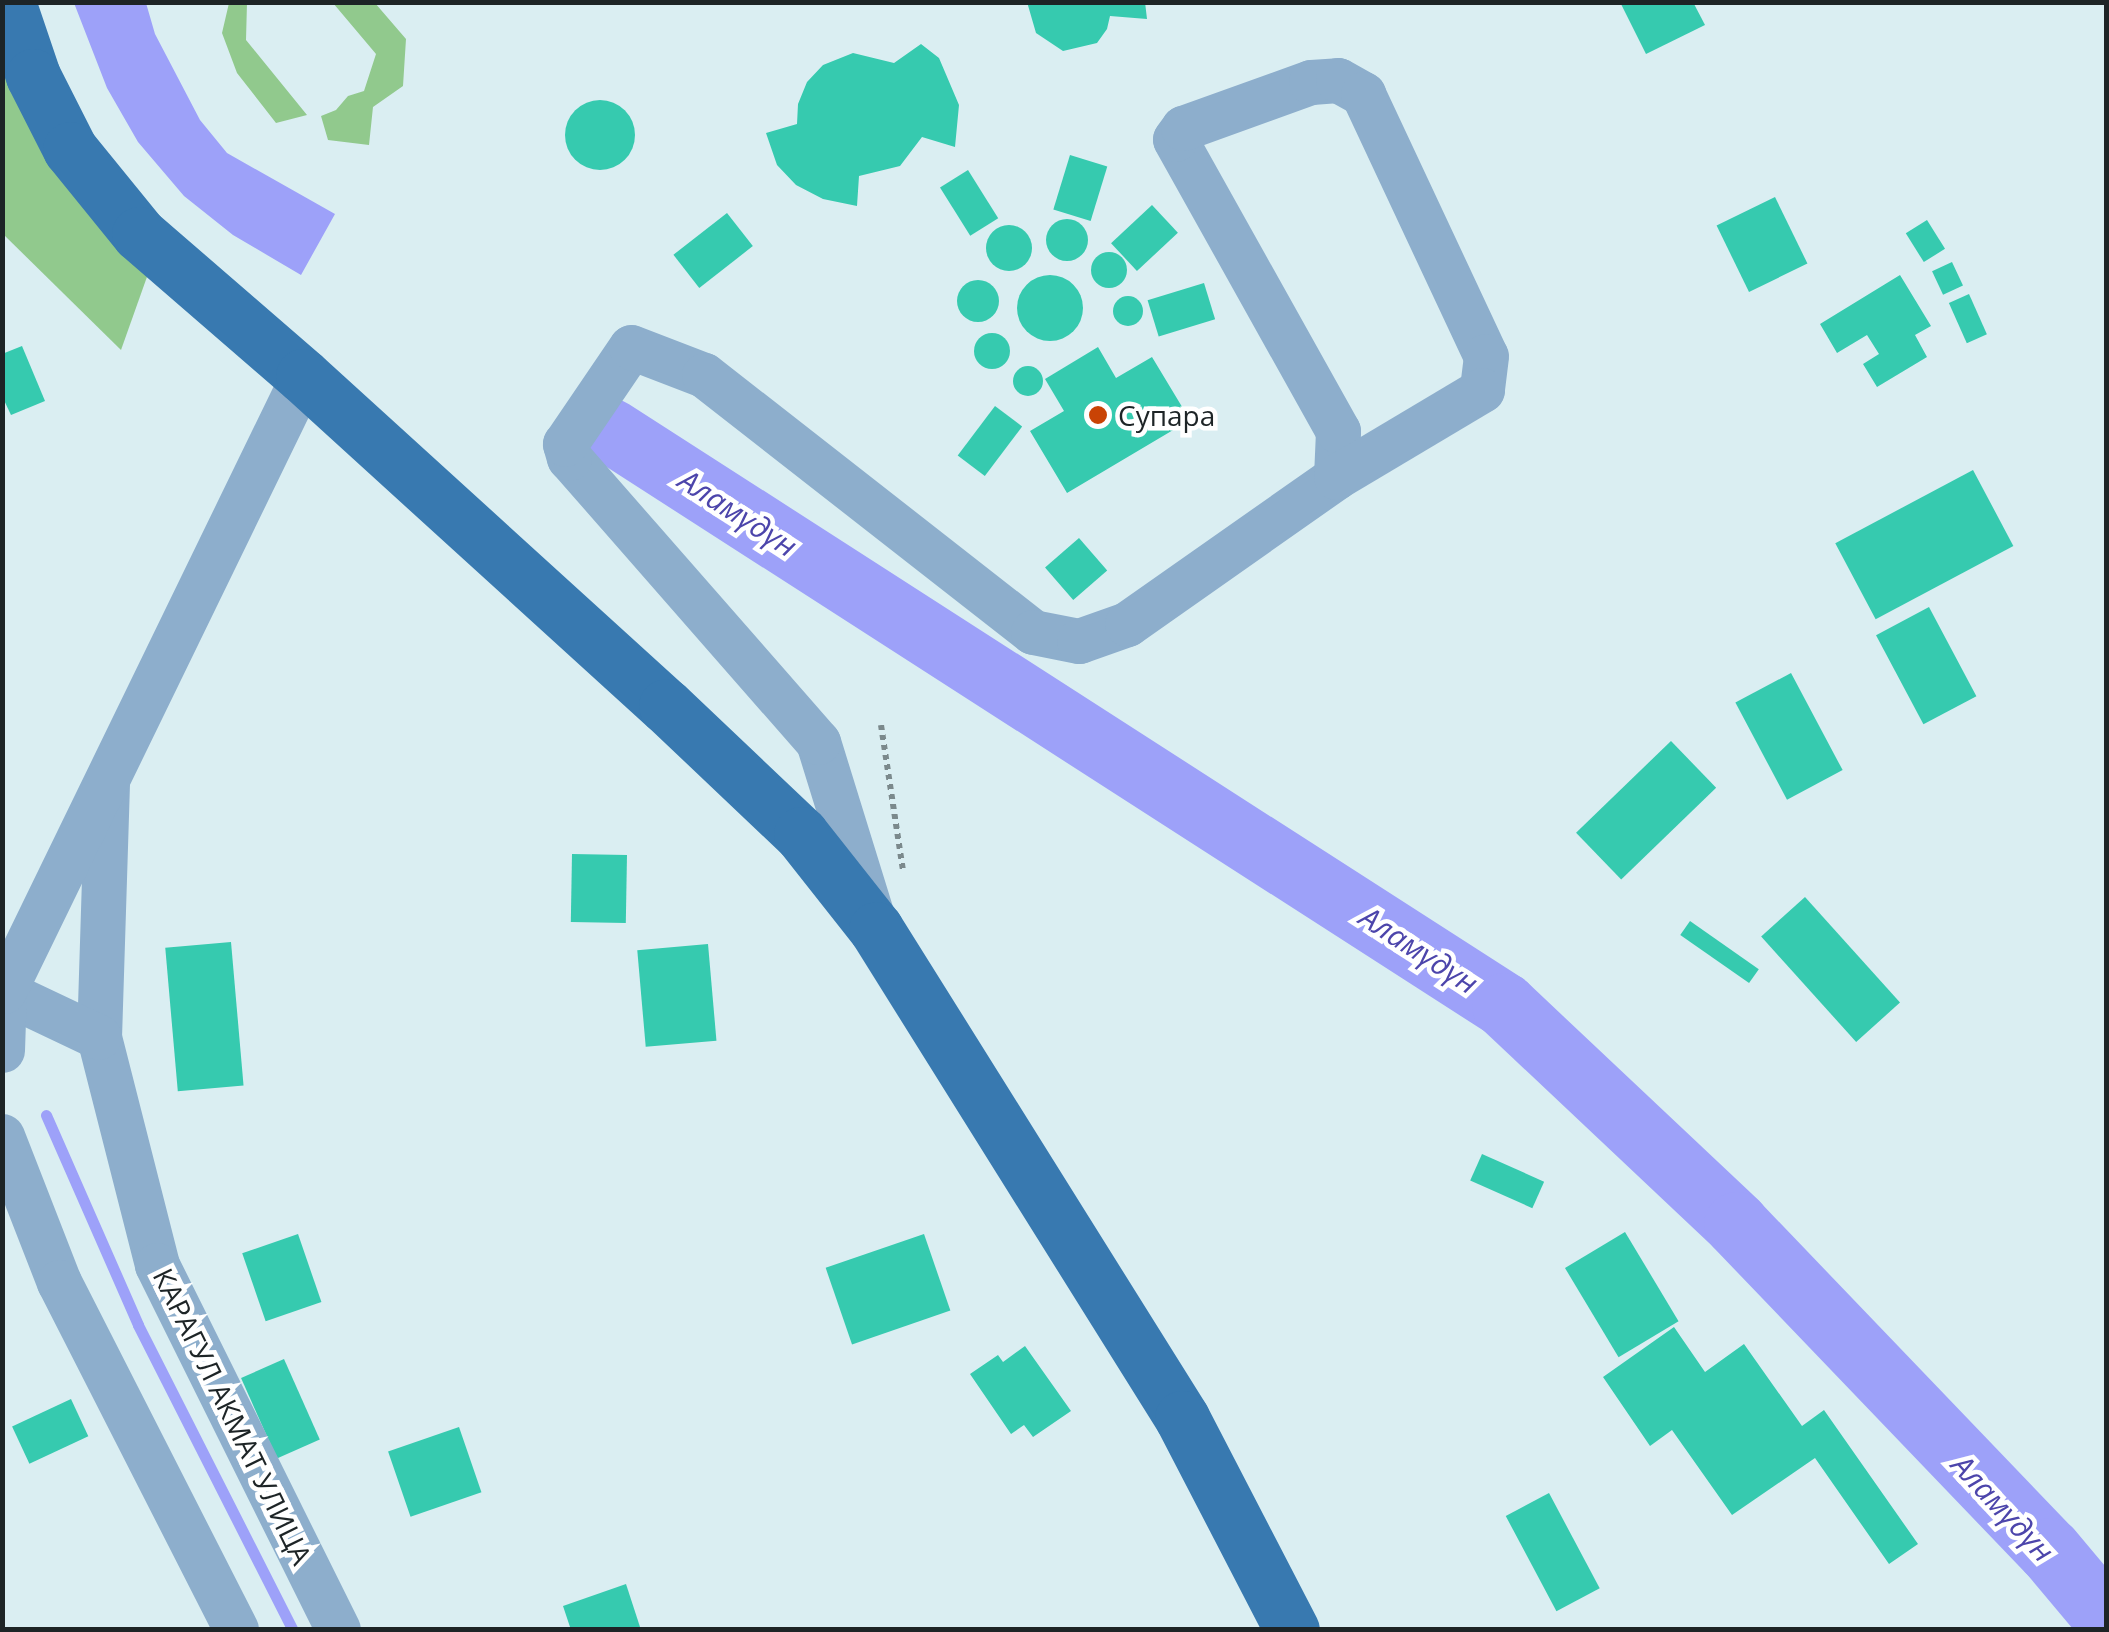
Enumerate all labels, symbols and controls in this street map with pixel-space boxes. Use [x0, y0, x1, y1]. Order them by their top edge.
place label: Супара [1118, 398, 1215, 432]
marker: Супара [1087, 404, 1109, 426]
water label: Аламүдүн [672, 462, 804, 564]
water label: Аламүдүн [1353, 899, 1485, 1001]
street label: КАРАГУЛ АКМАТ УЛИЦА [147, 1263, 319, 1569]
water label: Аламүдүн [1944, 1447, 2062, 1569]

